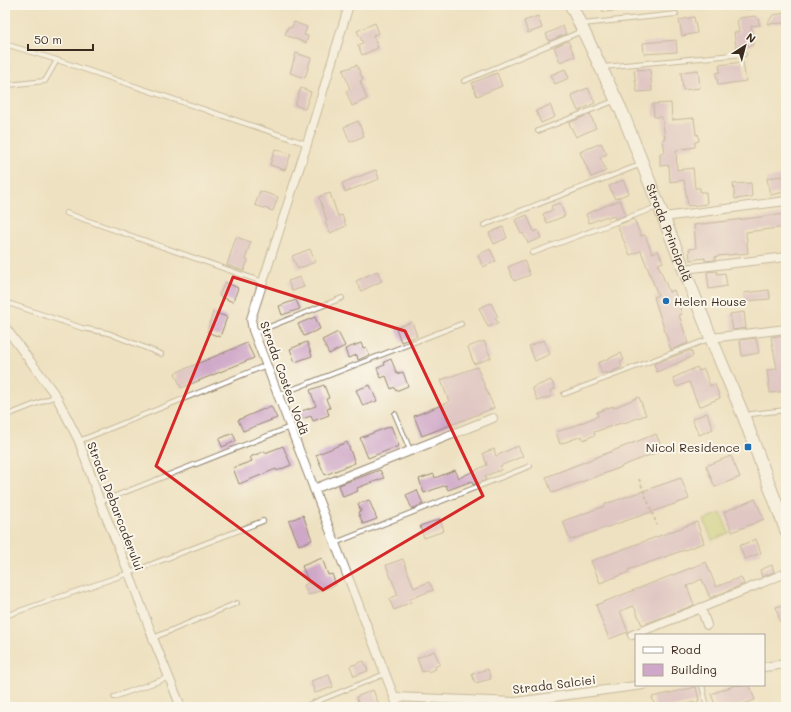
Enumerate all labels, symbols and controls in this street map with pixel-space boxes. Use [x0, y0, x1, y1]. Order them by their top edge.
scale bar [28, 26, 93, 52]
north arrow [725, 26, 765, 66]
text: N [743, 29, 759, 46]
text: 50 m [34, 31, 62, 47]
street label: Strada Principală [643, 181, 696, 284]
place label: Helen House [674, 293, 746, 309]
marker: Helen House [661, 296, 671, 306]
street label: Strada Costea Vodă [257, 319, 313, 437]
street label: Strada Debarcaderului [84, 439, 148, 573]
place label: Nicol Residence [646, 439, 740, 455]
marker: Nicol Residence [743, 442, 753, 452]
legend [635, 634, 765, 686]
text: Road [671, 641, 701, 657]
text: Building [671, 661, 717, 677]
street label: Strada Salciei [512, 671, 596, 697]

